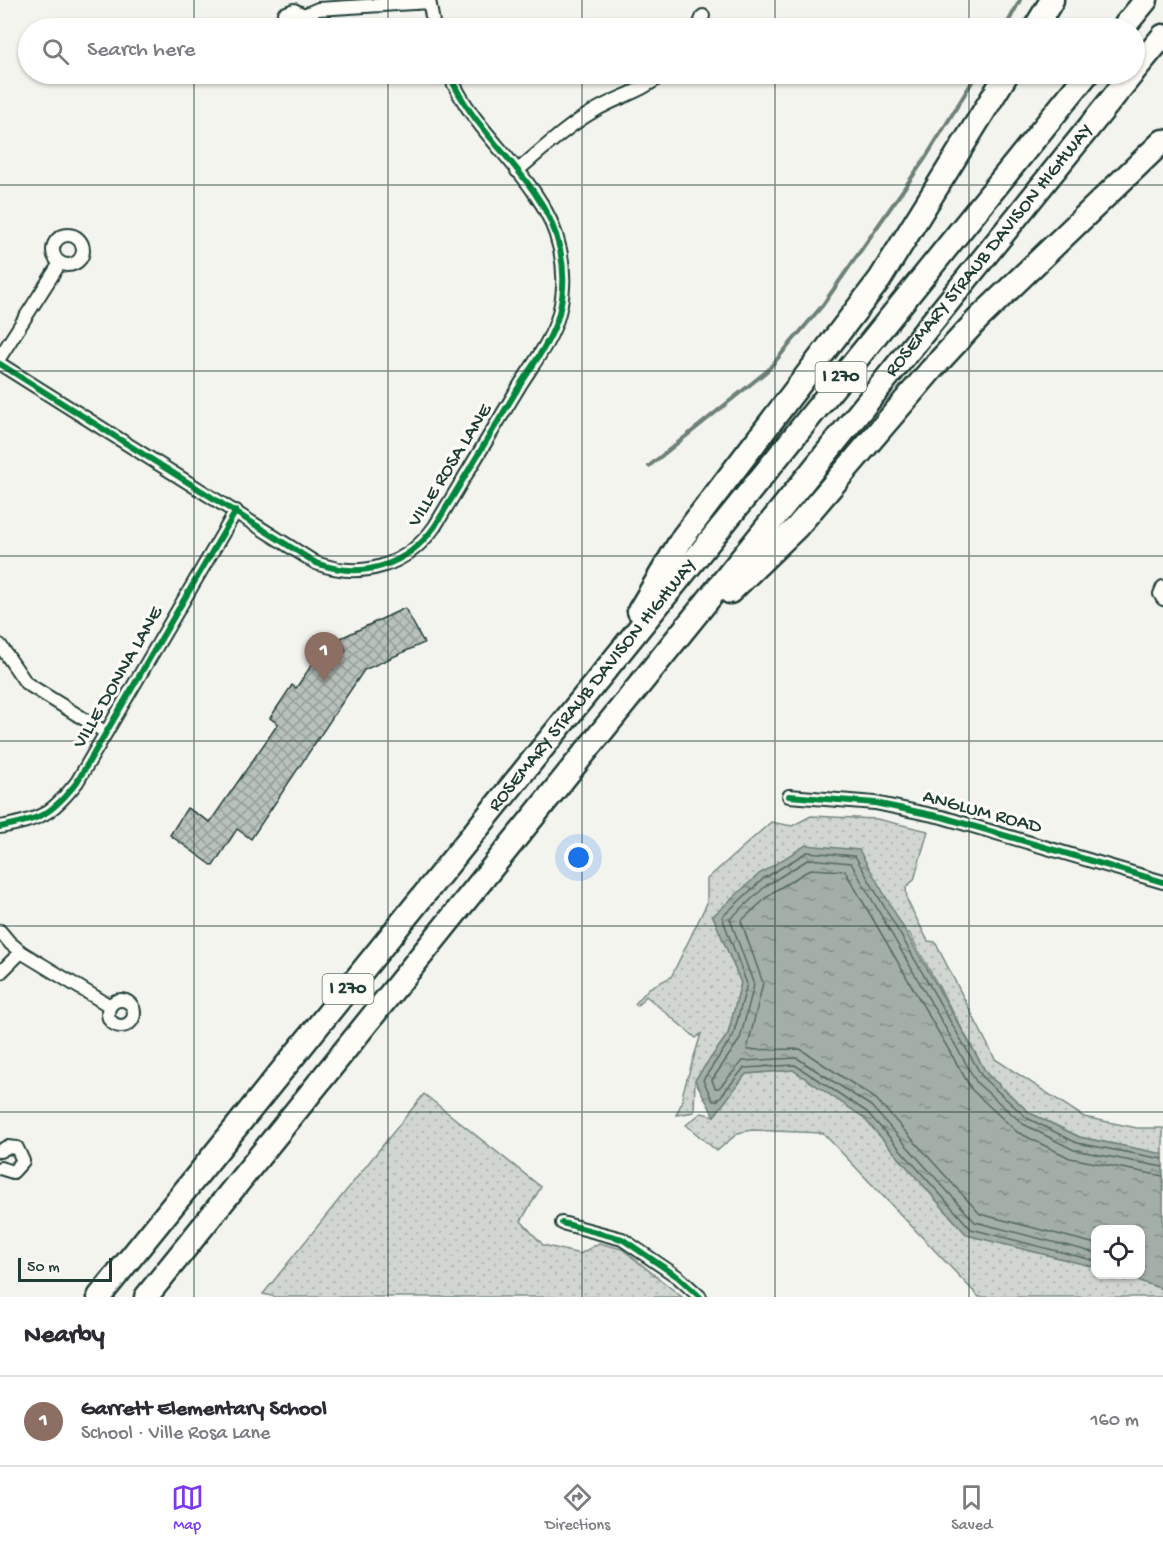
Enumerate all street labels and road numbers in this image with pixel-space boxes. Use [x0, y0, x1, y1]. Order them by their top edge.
street label: ROSEMARY STRAUB DAVISON HIGHWAY [881, 119, 1098, 382]
road number: I 270 [816, 362, 866, 392]
street label: VILLE ROSA LANE [403, 399, 499, 533]
street label: ROSEMARY STRAUB DAVISON HIGHWAY [484, 554, 702, 817]
street label: VILLE DONNA LANE [69, 602, 170, 754]
street label: ANGLUM ROAD [920, 786, 1045, 840]
road number: I 270 [322, 974, 374, 1004]

